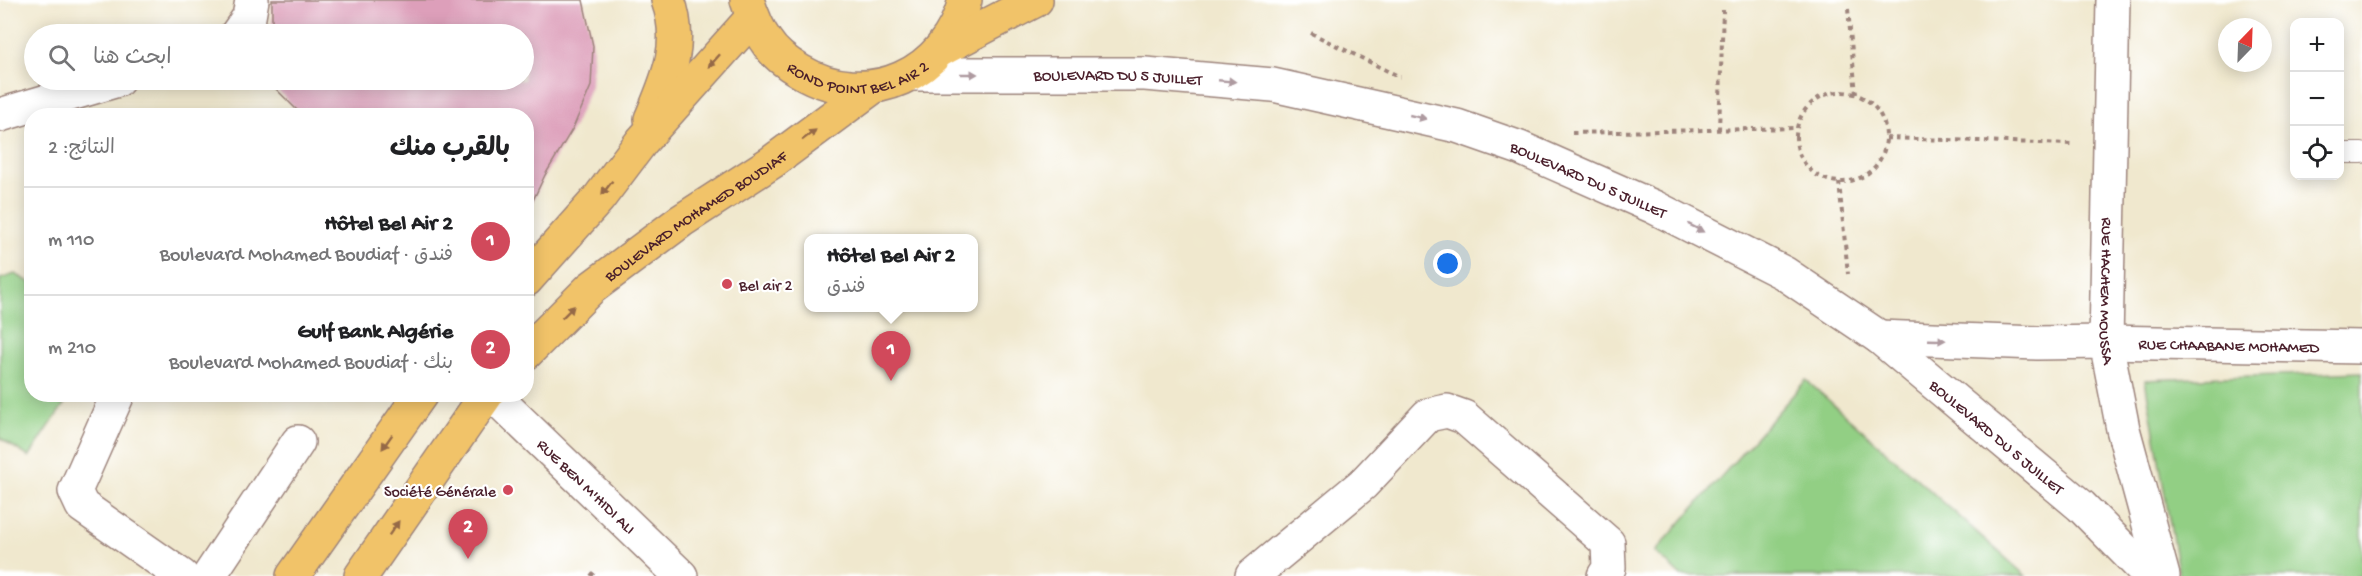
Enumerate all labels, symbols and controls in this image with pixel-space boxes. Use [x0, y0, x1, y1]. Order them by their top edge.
north arrow [2218, 18, 2272, 72]
map controls [2290, 18, 2344, 180]
button: + [2290, 18, 2344, 72]
search box [24, 24, 534, 90]
icon: search [45, 41, 78, 74]
text: ابحث هنا [93, 46, 172, 72]
street label: ROND POINT BEL AIR 2 [784, 49, 930, 69]
one-way arrow [708, 53, 721, 68]
text: ROND POINT BEL AIR 2 [782, 58, 934, 100]
street label: BOULEVARD DU 5 JUILLET [1033, 68, 1204, 92]
one-way arrow [960, 69, 979, 79]
button: − [2290, 72, 2344, 126]
one-way arrow [1218, 76, 1237, 86]
one-way arrow [1409, 113, 1427, 123]
button: locate [2290, 126, 2344, 180]
one-way arrow [801, 129, 817, 141]
text: بالقرب منك [390, 135, 510, 166]
text: النتائج: 2 [48, 138, 115, 161]
street label: BOULEVARD DU 5 JUILLET [1506, 139, 1669, 225]
street label: BOULEVARD MOHAMED BOUDIAF [601, 148, 793, 288]
one-way arrow [601, 179, 613, 195]
text: Hôtel Bel Air 2 [324, 212, 453, 238]
street label: RUE HACHEM MOUSSA [2093, 217, 2116, 368]
one-way arrow [1687, 223, 1705, 233]
text: 110 m [48, 230, 94, 253]
text: 1 [486, 230, 495, 253]
popup [804, 234, 978, 312]
text: Hôtel Bel Air 2 [827, 244, 955, 270]
text: فندق · Boulevard Mohamed Boudiaf [160, 245, 453, 268]
your location [1433, 249, 1462, 278]
marker: Bel air 2 [720, 277, 734, 291]
text: فندق [827, 277, 866, 300]
place label: Bel air 2 [738, 278, 793, 297]
one-way arrow [560, 305, 574, 319]
text: Gulf Bank Algérie [297, 320, 453, 346]
pin: 1 [872, 332, 910, 381]
one-way arrow [1927, 335, 1946, 344]
street label: RUE CHAABANE MOHAMED [2138, 337, 2320, 359]
text: 210 m [48, 338, 96, 361]
text: 2 [486, 338, 495, 361]
text: بنك · Boulevard Mohamed Boudiaf [169, 353, 453, 376]
street label: BOULEVARD DU 5 JUILLET [1924, 377, 2067, 501]
one-way arrow [381, 434, 393, 450]
street label: RUE BEN M'HIDI ALI [532, 436, 638, 540]
marker: Société Générale [501, 483, 515, 497]
place label: Société Générale [384, 484, 497, 503]
pin: 2 [448, 510, 488, 559]
one-way arrow [388, 520, 399, 536]

